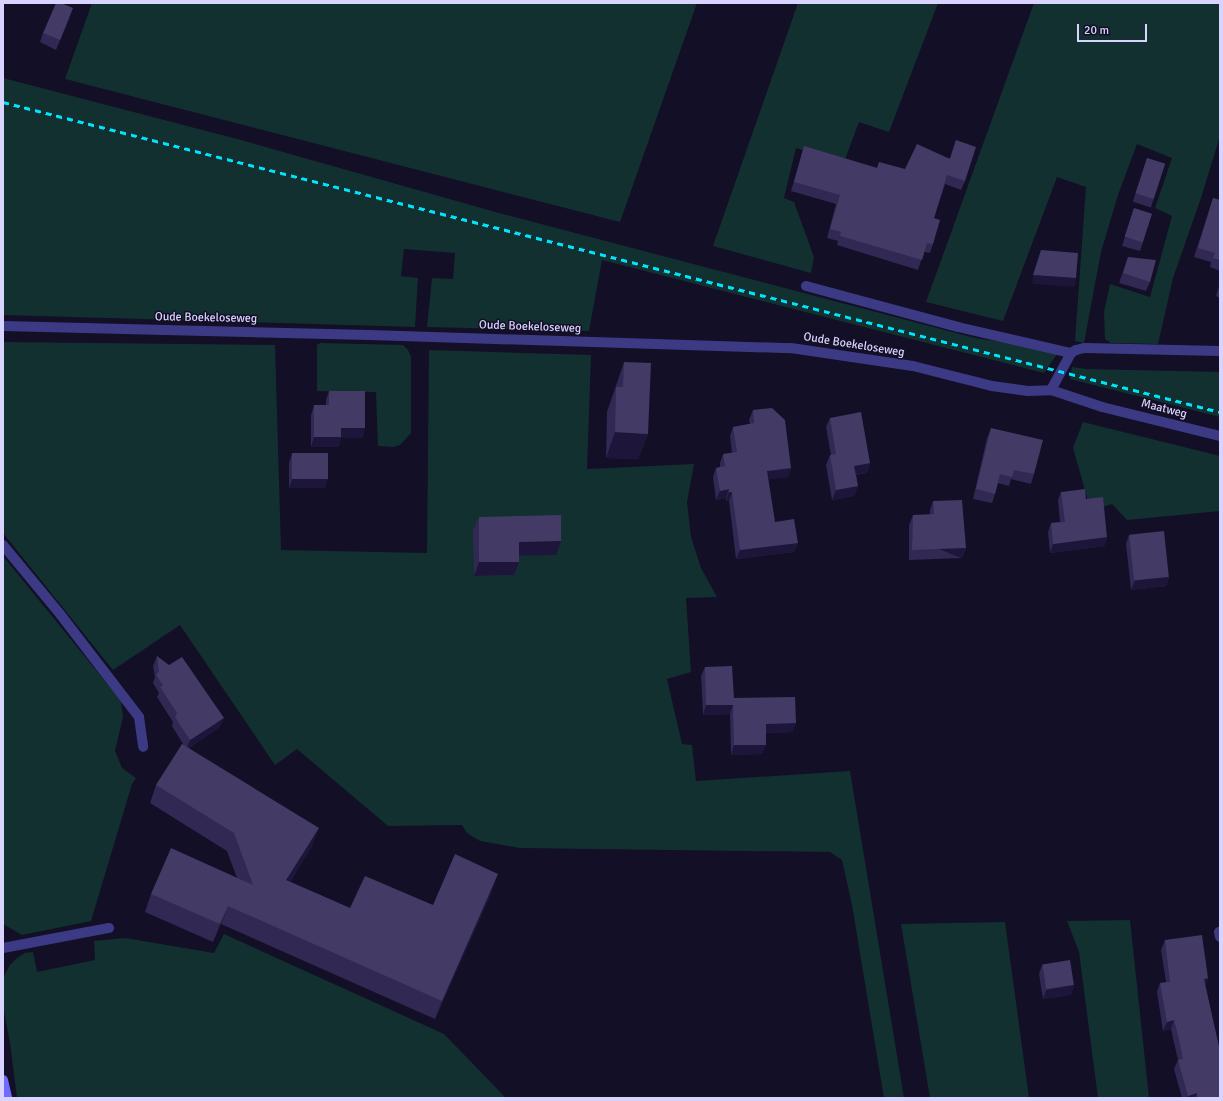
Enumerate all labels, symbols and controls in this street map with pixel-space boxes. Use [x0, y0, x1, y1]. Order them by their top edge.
scale bar [1079, 16, 1149, 42]
text: 20 m [1084, 23, 1109, 38]
street label: Oude Boekeloseweg [155, 310, 257, 326]
street label: Oude Boekeloseweg [479, 318, 581, 336]
street label: Oude Boekeloseweg [802, 330, 906, 360]
street label: Maatweg [1140, 396, 1188, 422]

